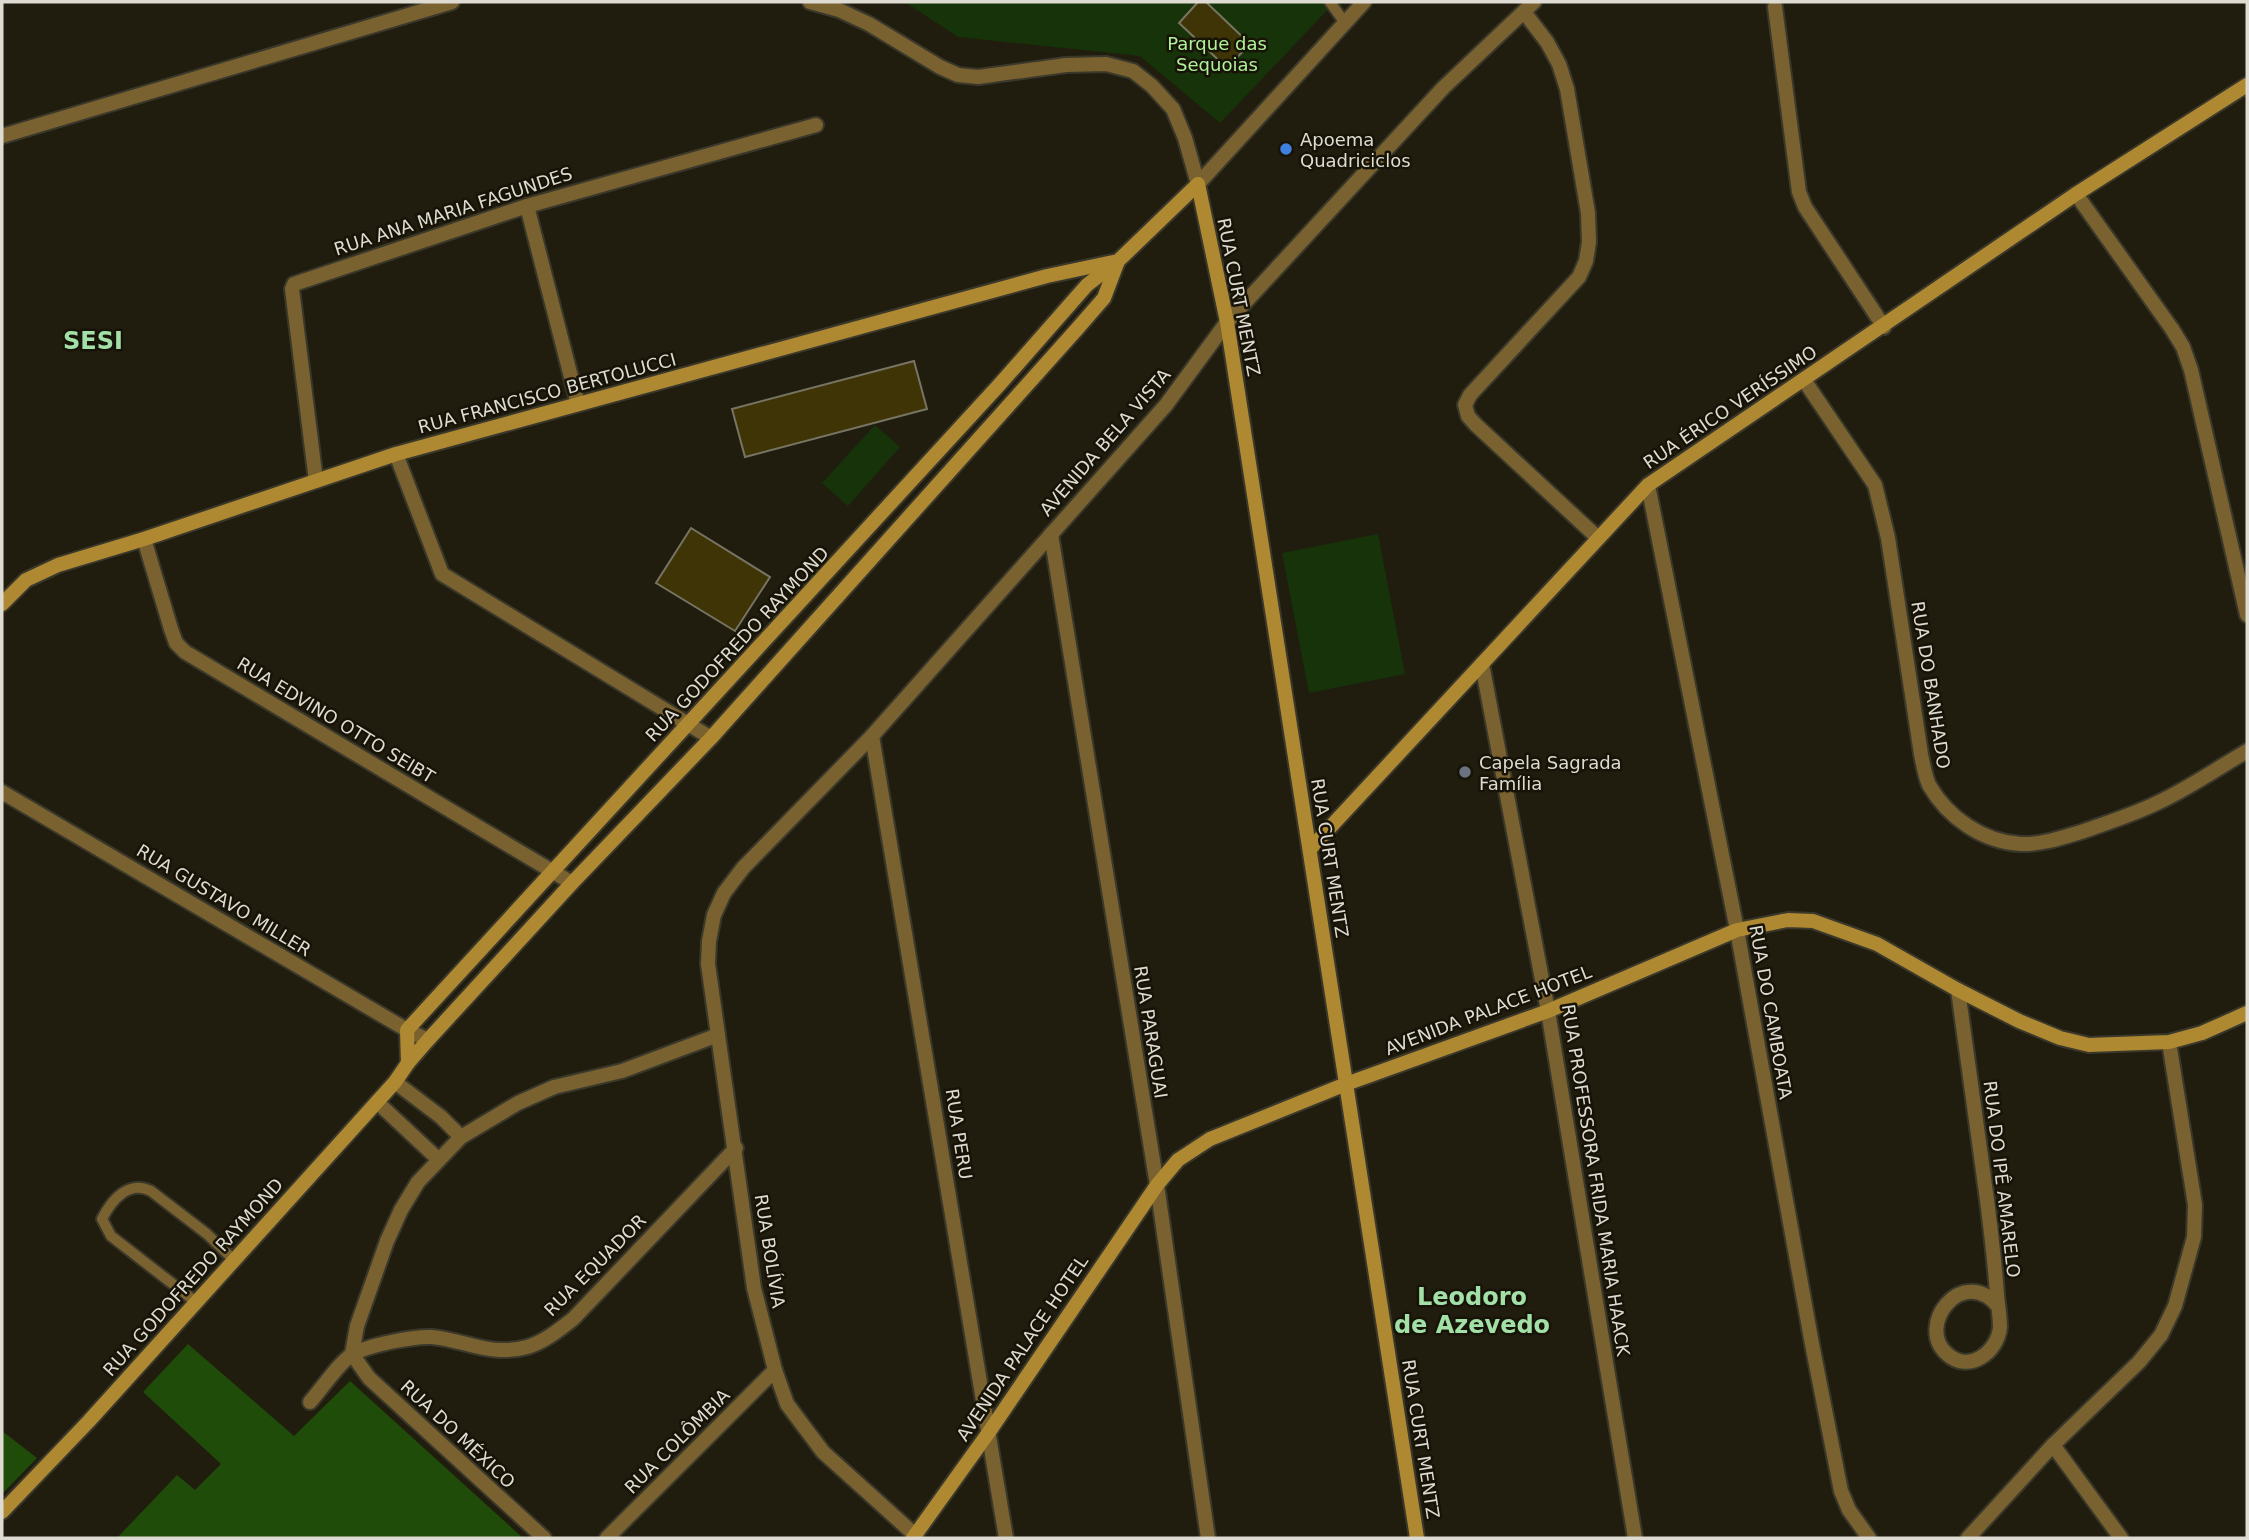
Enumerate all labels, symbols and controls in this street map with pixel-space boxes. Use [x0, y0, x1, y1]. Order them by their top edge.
park label: Parque das Sequoias [1167, 33, 1267, 75]
place label: Apoema Quadriciclos [1300, 129, 1411, 171]
marker: Apoema Quadriciclos [1278, 141, 1294, 157]
street label: RUA ANA MARIA FAGUNDES [331, 163, 575, 259]
street label: RUA CURT MENTZ [1213, 216, 1265, 378]
district label: SESI [63, 327, 123, 355]
street label: RUA ÉRICO VERÍSSIMO [1639, 341, 1821, 473]
street label: RUA FRANCISCO BERTOLUCCI [416, 348, 678, 438]
street label: AVENIDA BELA VISTA [1035, 364, 1175, 520]
street label: RUA GODOFREDO RAYMOND [641, 542, 833, 746]
street label: RUA DO BANHADO [1907, 600, 1955, 770]
street label: RUA EDVINO OTTO SEIBT [233, 653, 439, 788]
place label: Capela Sagrada Família [1479, 752, 1622, 794]
marker: Capela Sagrada Família [1457, 764, 1473, 780]
street label: RUA CURT MENTZ [1307, 777, 1353, 939]
street label: RUA GUSTAVO MILLER [133, 840, 315, 960]
street label: RUA DO CAMBOATA [1745, 923, 1797, 1101]
street label: AVENIDA PALACE HOTEL [1382, 961, 1594, 1059]
street label: RUA PARAGUAI [1130, 964, 1172, 1100]
street label: RUA PROFESSORA FRIDA MARIA HAACK [1558, 1003, 1634, 1359]
street label: RUA DO IPÊ AMARELO [1979, 1079, 2025, 1279]
street label: RUA PERU [941, 1087, 977, 1181]
street label: RUA GODOFREDO RAYMOND [99, 1174, 287, 1380]
street label: RUA BOLÍVIA [751, 1192, 789, 1310]
street label: RUA EQUADOR [540, 1210, 650, 1320]
street label: AVENIDA PALACE HOTEL [952, 1251, 1092, 1445]
district label: Leodoro de Azevedo [1394, 1283, 1550, 1339]
street label: RUA CURT MENTZ [1398, 1358, 1444, 1520]
street label: RUA DO MÉXICO [396, 1376, 520, 1492]
street label: RUA COLÔMBIA [620, 1384, 734, 1498]

